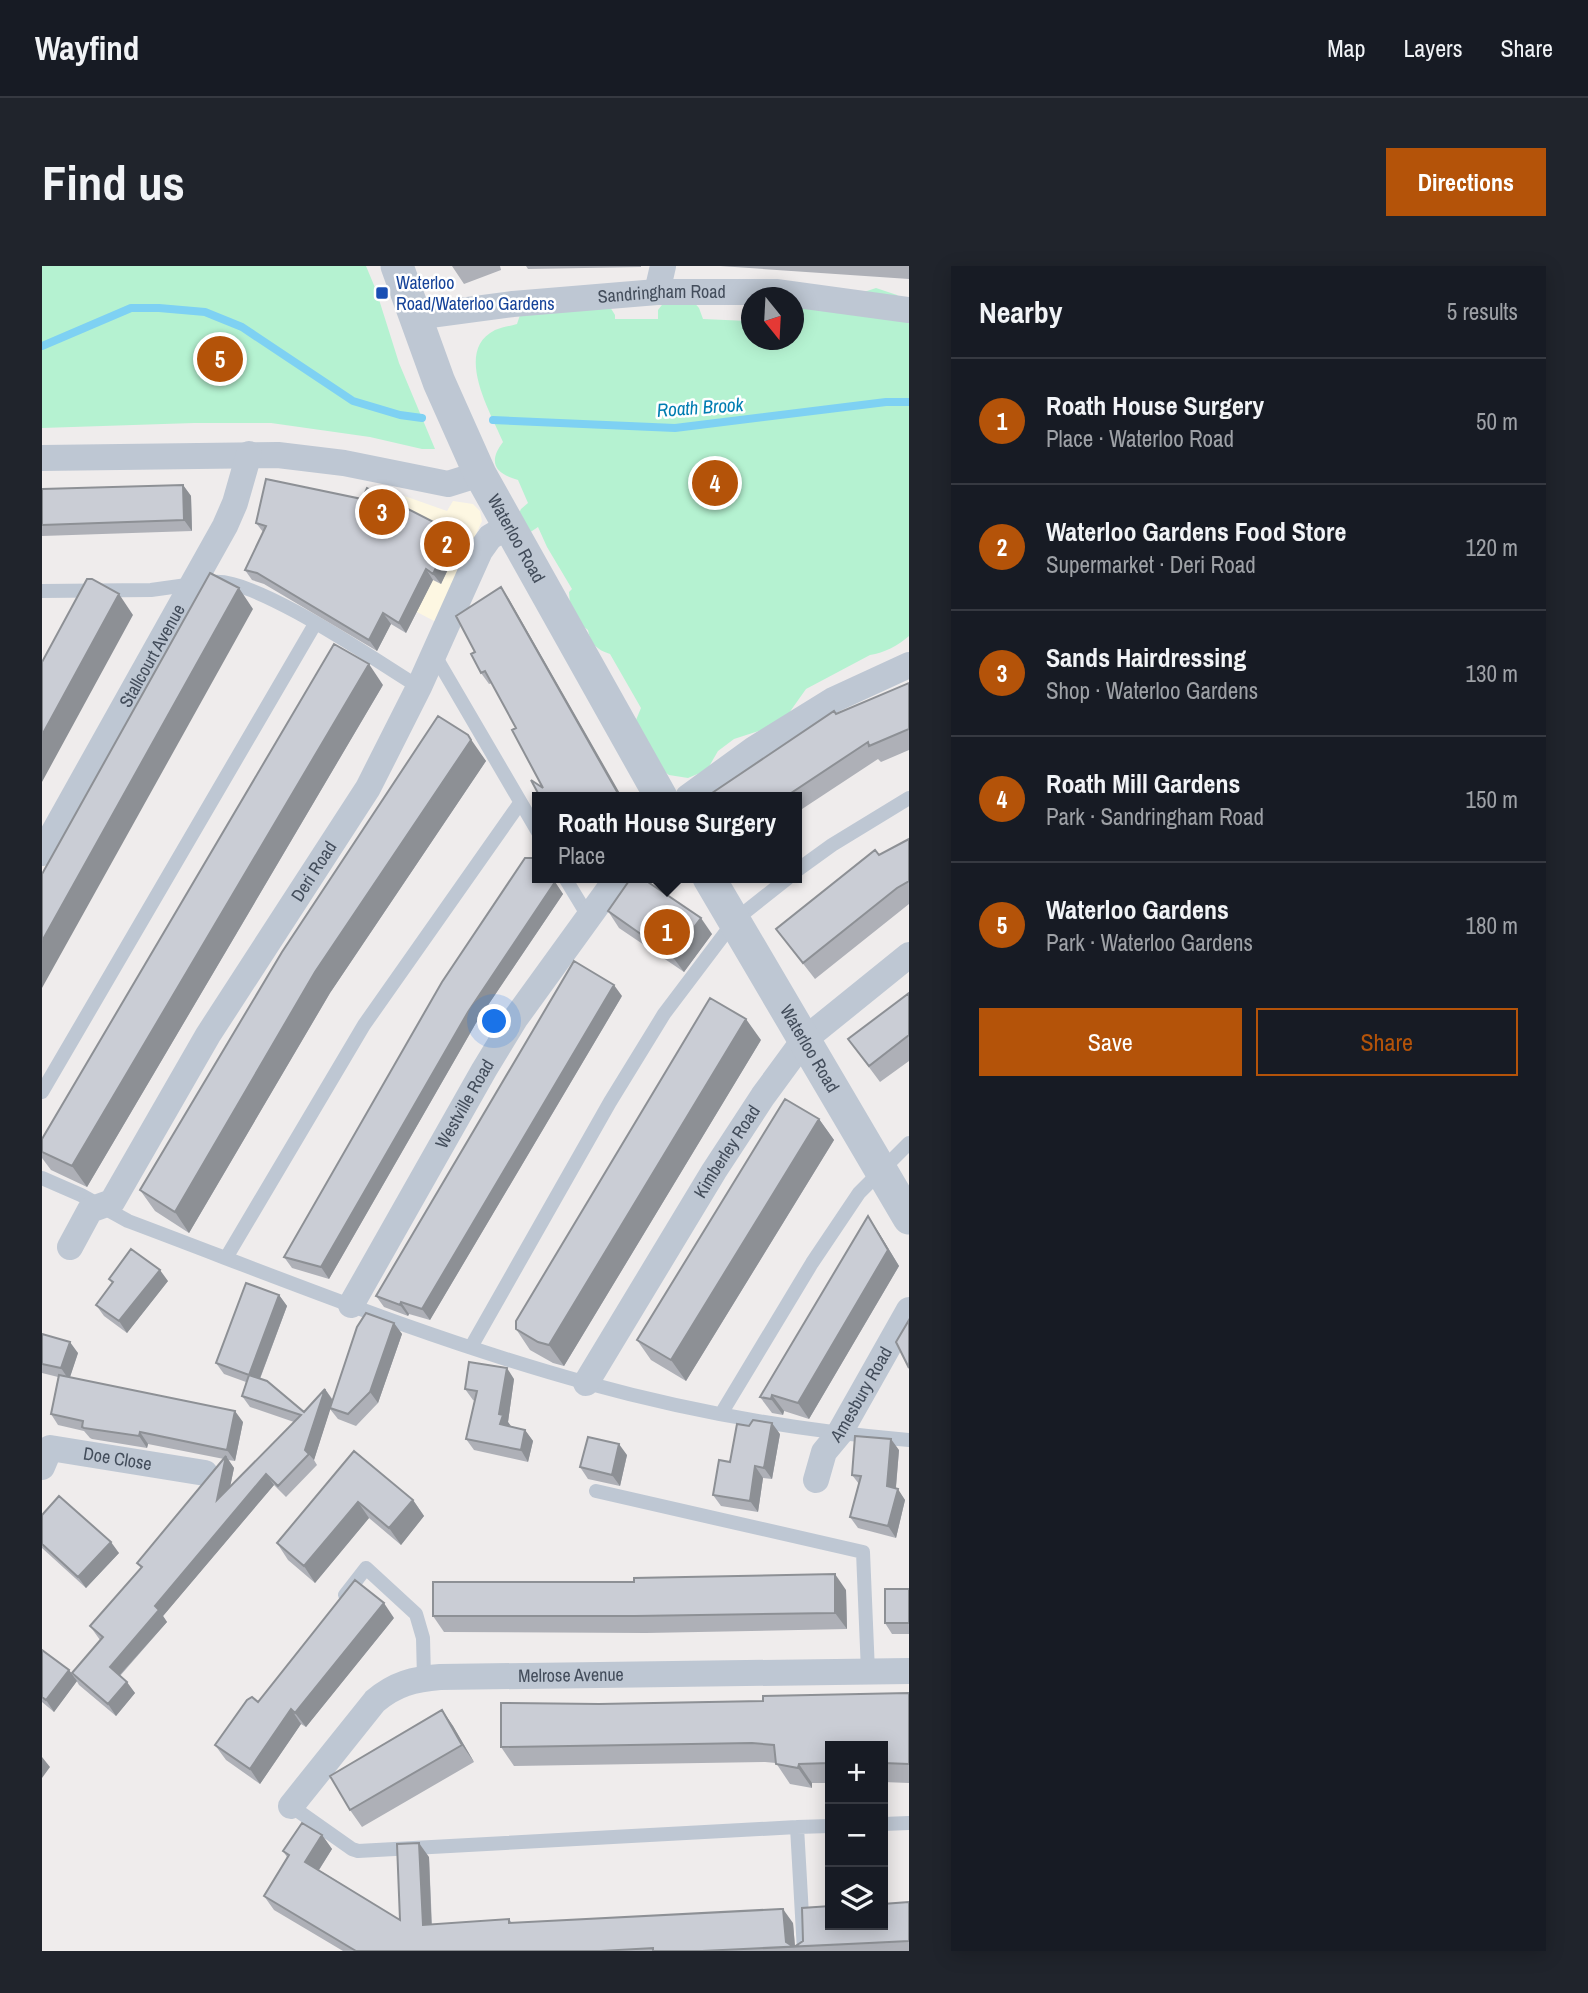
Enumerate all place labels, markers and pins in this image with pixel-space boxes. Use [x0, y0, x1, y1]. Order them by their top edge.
place label: Waterloo Road/Waterloo Gardens [396, 270, 555, 316]
marker: Waterloo Road/Waterloo Gardens [374, 285, 390, 301]
pin: 5 [197, 333, 243, 385]
pin: 4 [692, 457, 738, 509]
pin: 3 [359, 486, 405, 538]
pin: 2 [424, 518, 470, 570]
pin: 1 [644, 906, 690, 958]

